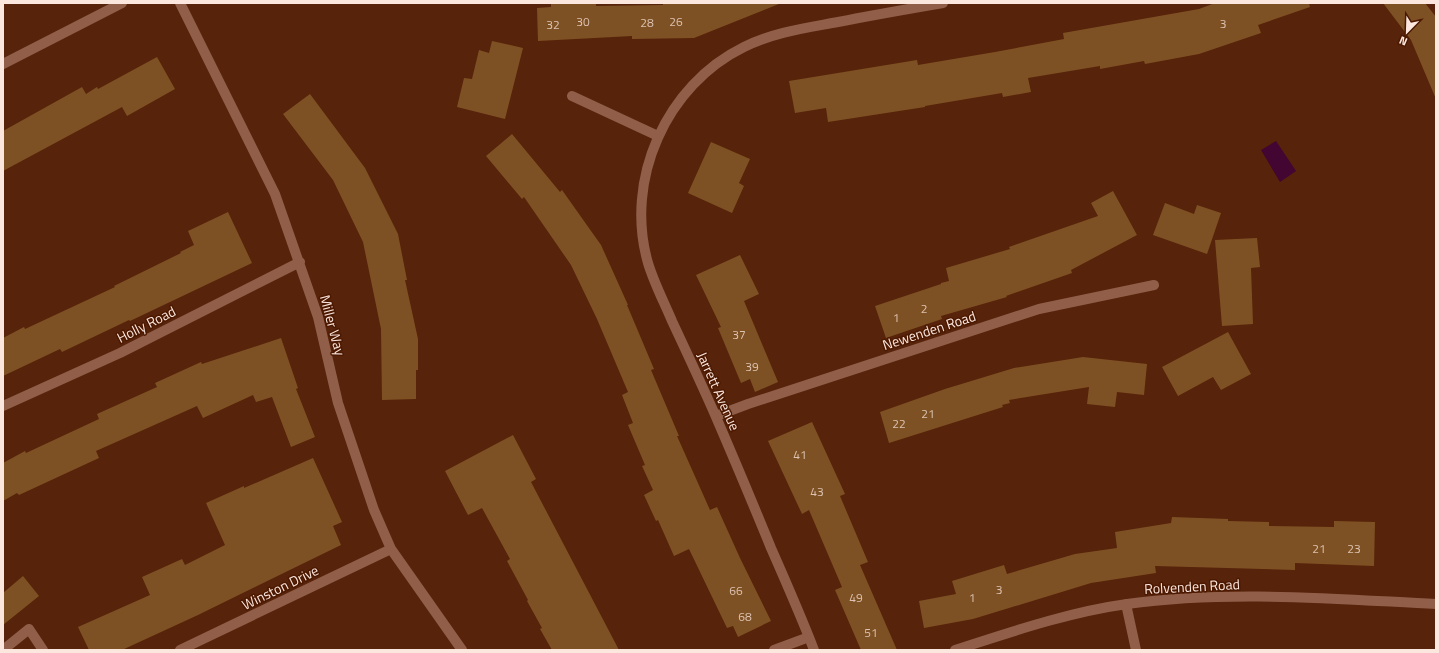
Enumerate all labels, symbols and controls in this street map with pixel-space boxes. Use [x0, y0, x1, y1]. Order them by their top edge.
house number: 30 [576, 12, 590, 31]
house number: 26 [669, 12, 683, 31]
north arrow [1387, 12, 1427, 52]
house number: 28 [640, 13, 654, 32]
house number: 3 [1220, 14, 1226, 33]
house number: 32 [546, 15, 560, 34]
text: N [1396, 32, 1410, 50]
street label: Miller Way [315, 292, 351, 358]
house number: 2 [921, 299, 927, 318]
street label: Holly Road [113, 300, 179, 348]
street label: Newenden Road [880, 305, 978, 355]
house number: 1 [893, 308, 899, 327]
house number: 37 [732, 325, 746, 344]
street label: Jarrett Avenue [692, 348, 746, 434]
house number: 39 [745, 357, 759, 376]
house number: 21 [921, 404, 935, 423]
house number: 22 [892, 414, 906, 433]
house number: 41 [793, 445, 807, 464]
house number: 43 [810, 482, 824, 501]
house number: 21 [1312, 539, 1326, 558]
house number: 23 [1347, 539, 1361, 558]
street label: Winston Drive [238, 559, 322, 615]
street label: Rolvenden Road [1144, 573, 1240, 599]
house number: 3 [996, 580, 1002, 599]
house number: 66 [729, 581, 743, 600]
house number: 49 [849, 588, 863, 607]
house number: 1 [969, 588, 975, 607]
house number: 68 [738, 607, 752, 626]
house number: 51 [864, 623, 878, 642]

